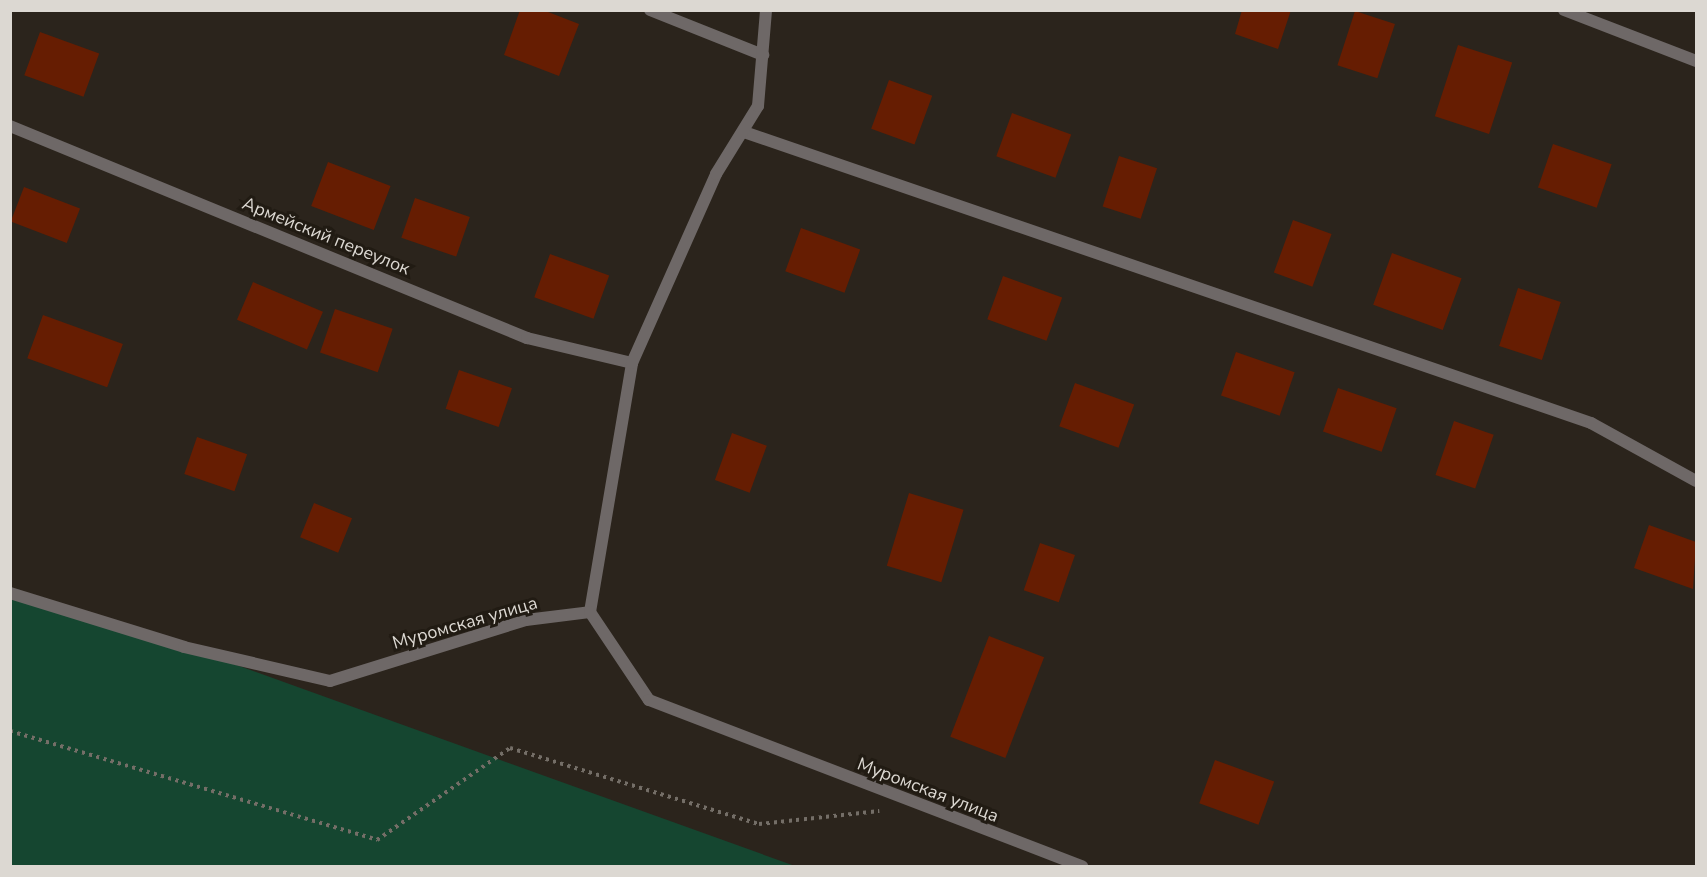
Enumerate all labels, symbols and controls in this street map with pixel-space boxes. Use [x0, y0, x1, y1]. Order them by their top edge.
street label: Армейский переулок [239, 192, 413, 280]
street label: Муромская улица [390, 592, 540, 654]
street label: Муромская улица [854, 753, 1002, 827]

